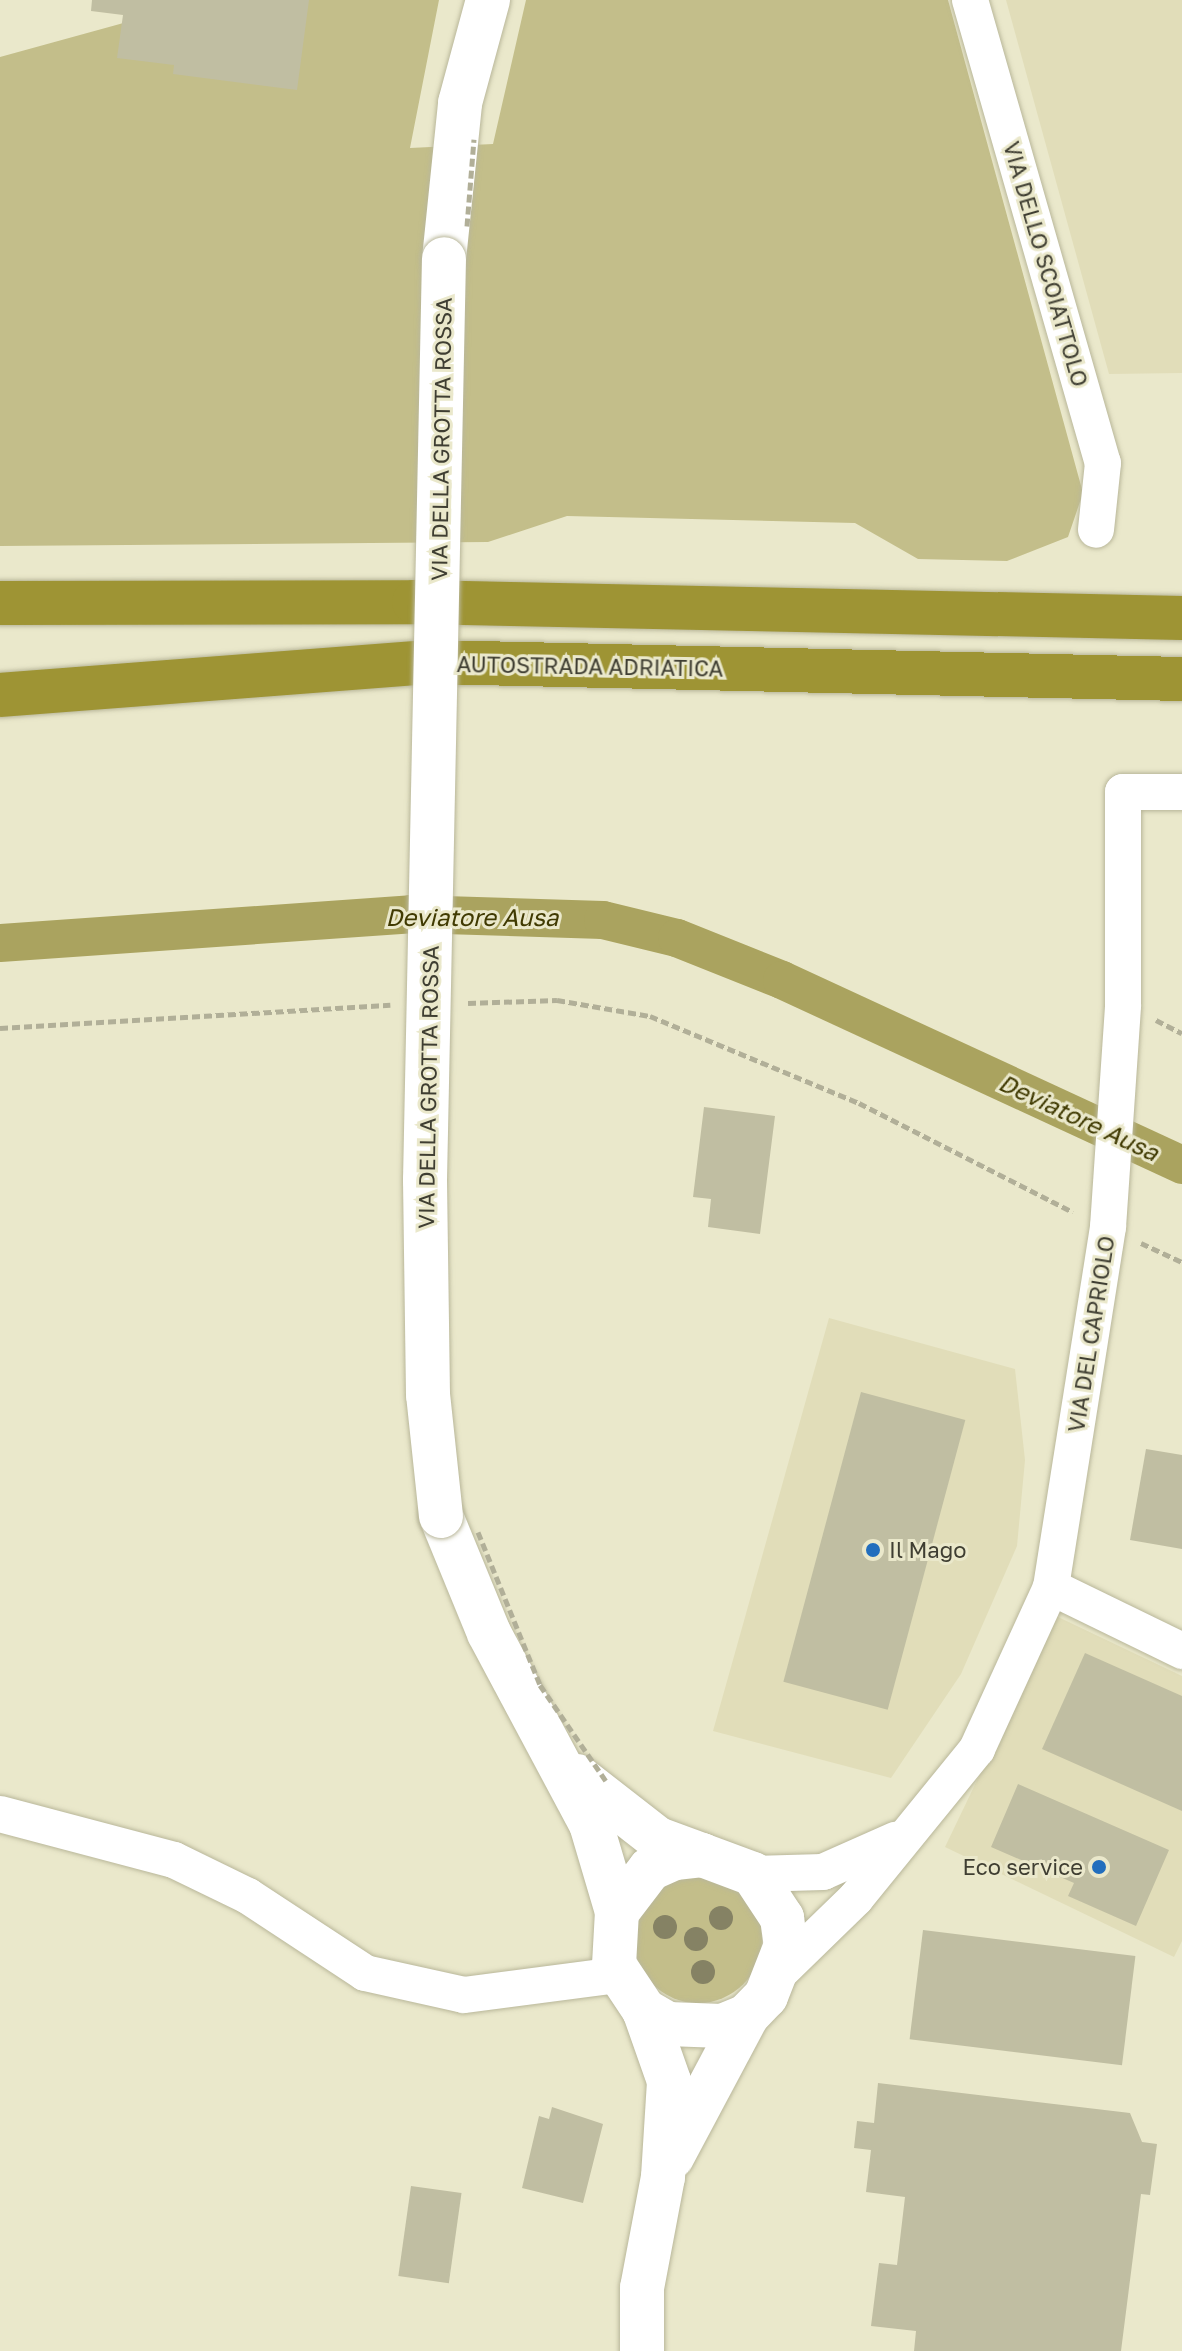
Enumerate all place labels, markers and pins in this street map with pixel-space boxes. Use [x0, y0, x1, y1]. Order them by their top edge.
place label: Il Mago [889, 1537, 967, 1563]
marker: Il Mago [864, 1541, 882, 1559]
place label: Eco service [962, 1854, 1083, 1880]
marker: Eco service [1090, 1858, 1108, 1876]

